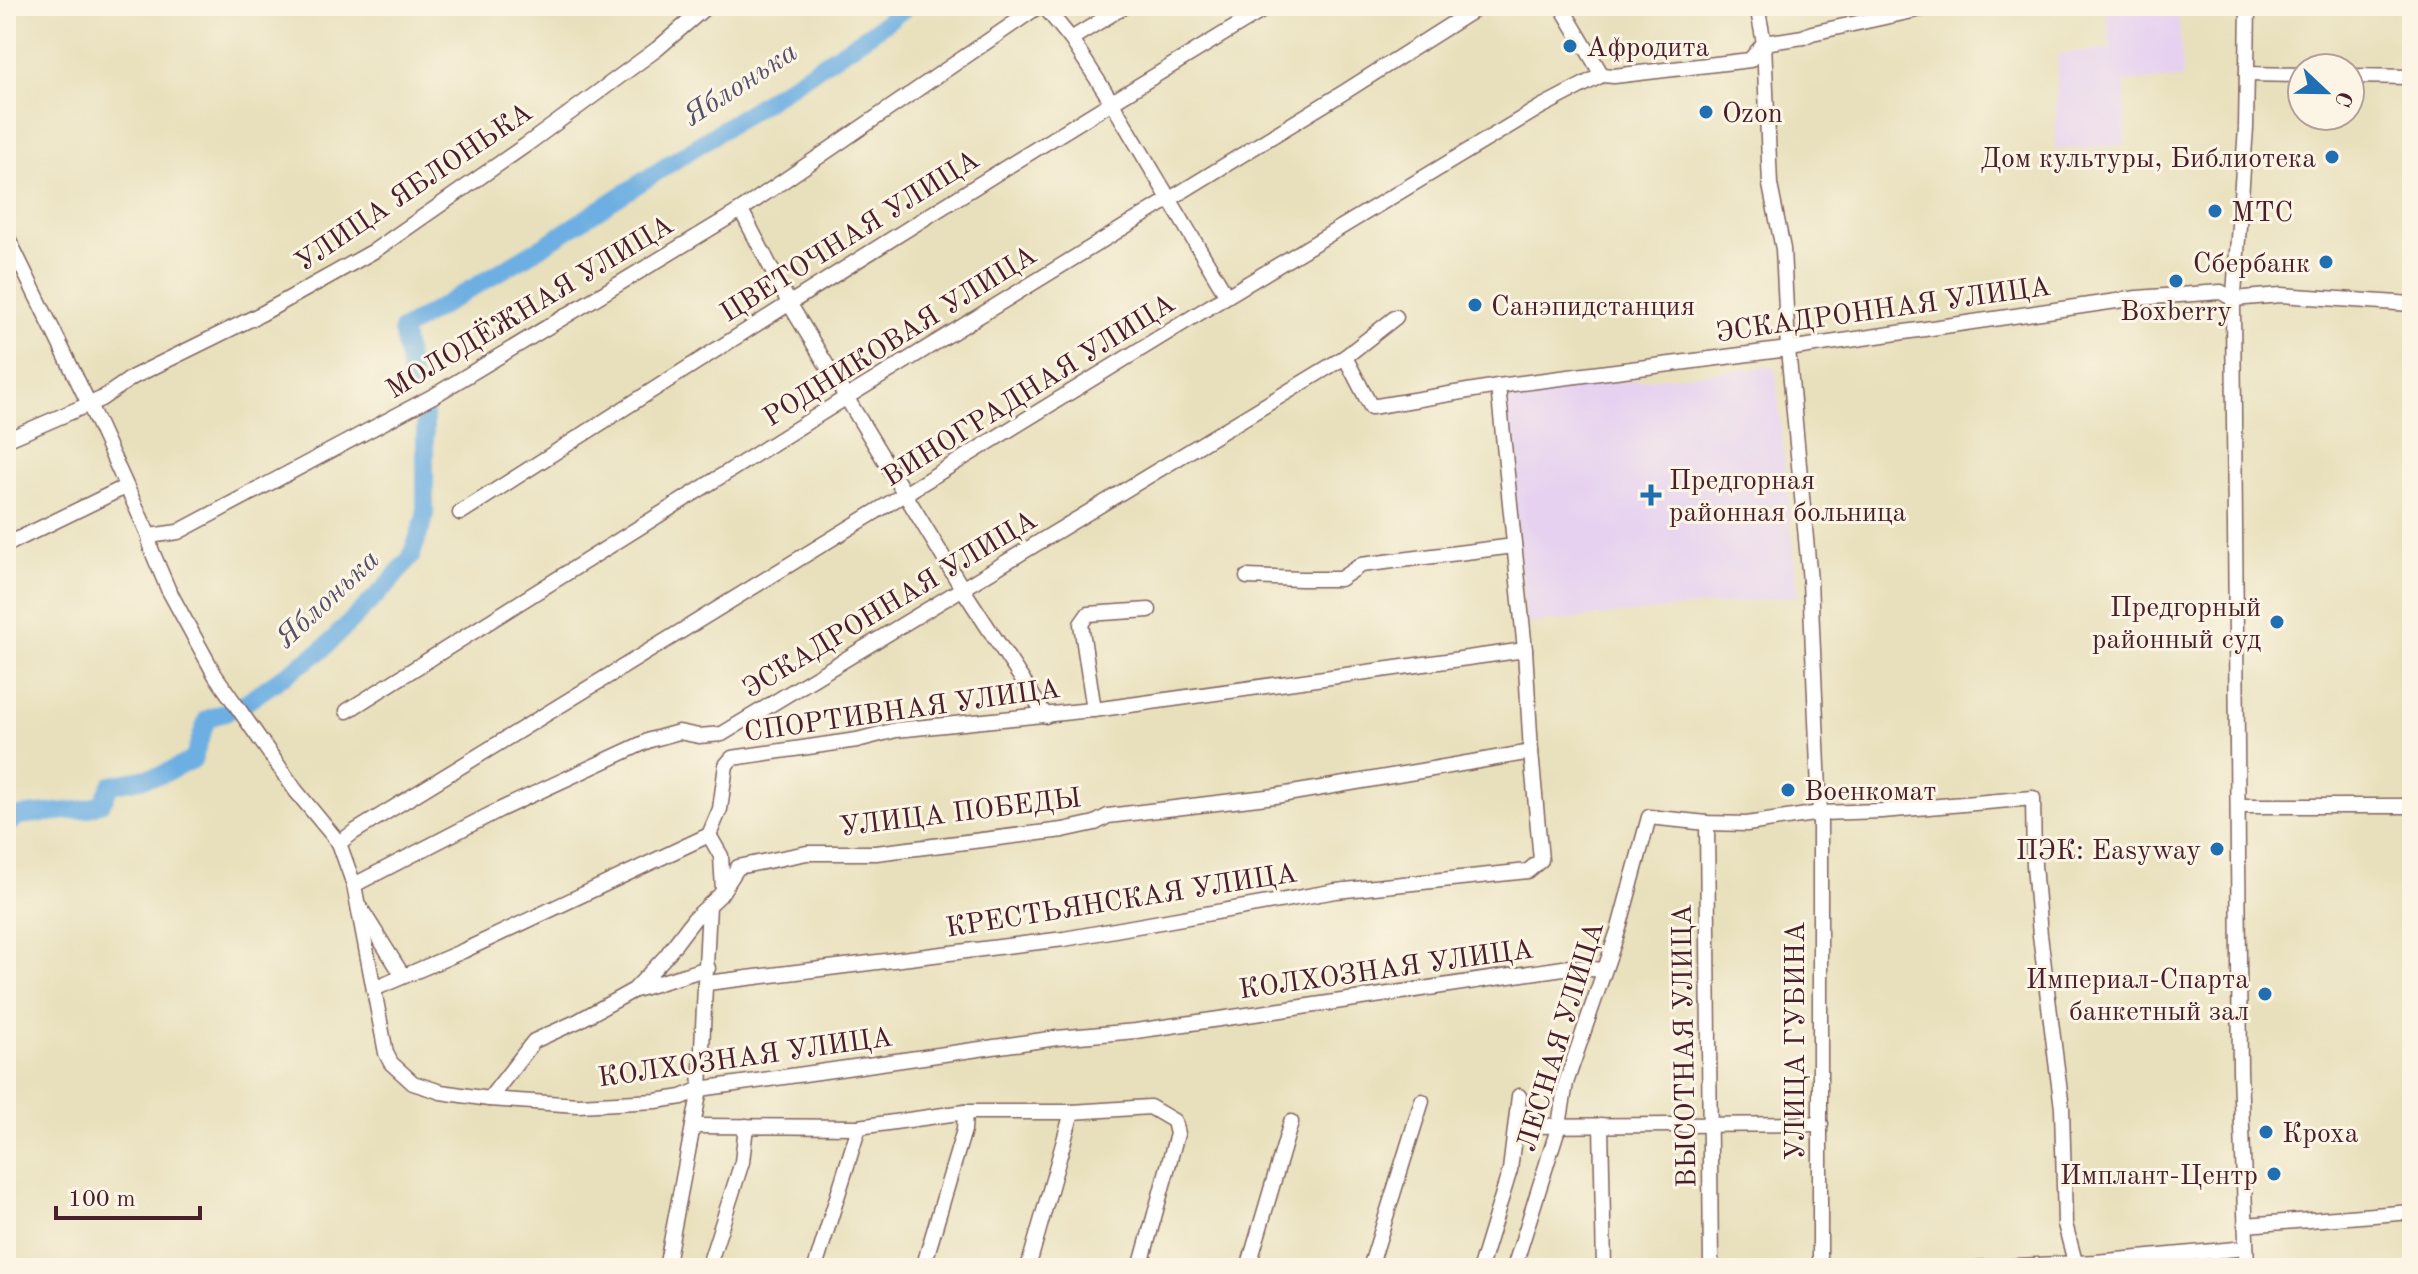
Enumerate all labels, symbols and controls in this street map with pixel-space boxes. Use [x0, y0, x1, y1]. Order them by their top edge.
place label: Афродита [1586, 35, 1710, 63]
water label: Яблонька [679, 37, 803, 132]
marker: Афродита [1561, 37, 1579, 55]
north arrow [2286, 52, 2366, 132]
text: С [2330, 88, 2356, 110]
street label: УЛИЦА ЯБЛОНЬКА [291, 99, 538, 278]
place label: Ozon [1722, 101, 1783, 129]
marker: Ozon [1697, 103, 1715, 121]
street label: ЦВЕТОЧНАЯ УЛИЦА [716, 146, 985, 329]
place label: Дом культуры, Библиотека [1980, 146, 2316, 174]
marker: Дом культуры, Библиотека [2323, 148, 2341, 166]
place label: МТС [2231, 200, 2293, 228]
marker: МТС [2206, 202, 2224, 220]
street label: МОЛОДЁЖНАЯ УЛИЦА [380, 208, 679, 405]
street label: РОДНИКОВАЯ УЛИЦА [759, 242, 1042, 433]
place label: Сбербанк [2193, 251, 2310, 279]
marker: Сбербанк [2317, 253, 2335, 271]
marker: Boxberry [2167, 272, 2185, 290]
street label: ЭСКАДРОННАЯ УЛИЦА [1714, 274, 2053, 348]
street label: ВИНОГРАДНАЯ УЛИЦА [879, 290, 1181, 493]
place label: Санэпидстанция [1491, 294, 1695, 322]
marker: Санэпидстанция [1466, 296, 1484, 314]
place label: Boxberry [2120, 299, 2232, 327]
place label: Предгорная районная больница [1669, 468, 1906, 528]
marker: Предгорная районная больница [1640, 484, 1662, 506]
street label: ЭСКАДРОННАЯ УЛИЦА [739, 507, 1042, 705]
water label: Яблонька [271, 544, 386, 654]
place label: Предгорный районный суд [2092, 595, 2261, 655]
marker: Предгорный районный суд [2268, 613, 2286, 631]
street label: СПОРТИВНАЯ УЛИЦА [743, 676, 1062, 748]
place label: Военкомат [1804, 779, 1937, 807]
marker: Военкомат [1779, 781, 1797, 799]
street label: УЛИЦА ПОБЕДЫ [838, 785, 1083, 843]
place label: ПЭК: Easyway [2016, 838, 2201, 866]
marker: ПЭК: Easyway [2208, 840, 2226, 858]
street label: КРЕСТЬЯНСКАЯ УЛИЦА [944, 860, 1299, 944]
street label: ВЫСОТНАЯ УЛИЦА [1670, 904, 1702, 1188]
street label: ЛЕСНАЯ УЛИЦА [1514, 919, 1610, 1155]
street label: УЛИЦА ГУБИНА [1783, 922, 1811, 1160]
street label: КОЛХОЗНАЯ УЛИЦА [1237, 936, 1535, 1006]
place label: Империал-Спарта банкетный зал [2026, 967, 2249, 1027]
marker: Империал-Спарта банкетный зал [2256, 985, 2274, 1003]
street label: КОЛХОЗНАЯ УЛИЦА [596, 1024, 894, 1094]
place label: Кроха [2282, 1121, 2359, 1149]
marker: Кроха [2257, 1123, 2275, 1141]
place label: Имплант-Центр [2060, 1163, 2258, 1191]
marker: Имплант-Центр [2265, 1165, 2283, 1183]
scale bar [56, 1170, 200, 1220]
text: 100 m [68, 1188, 136, 1212]

